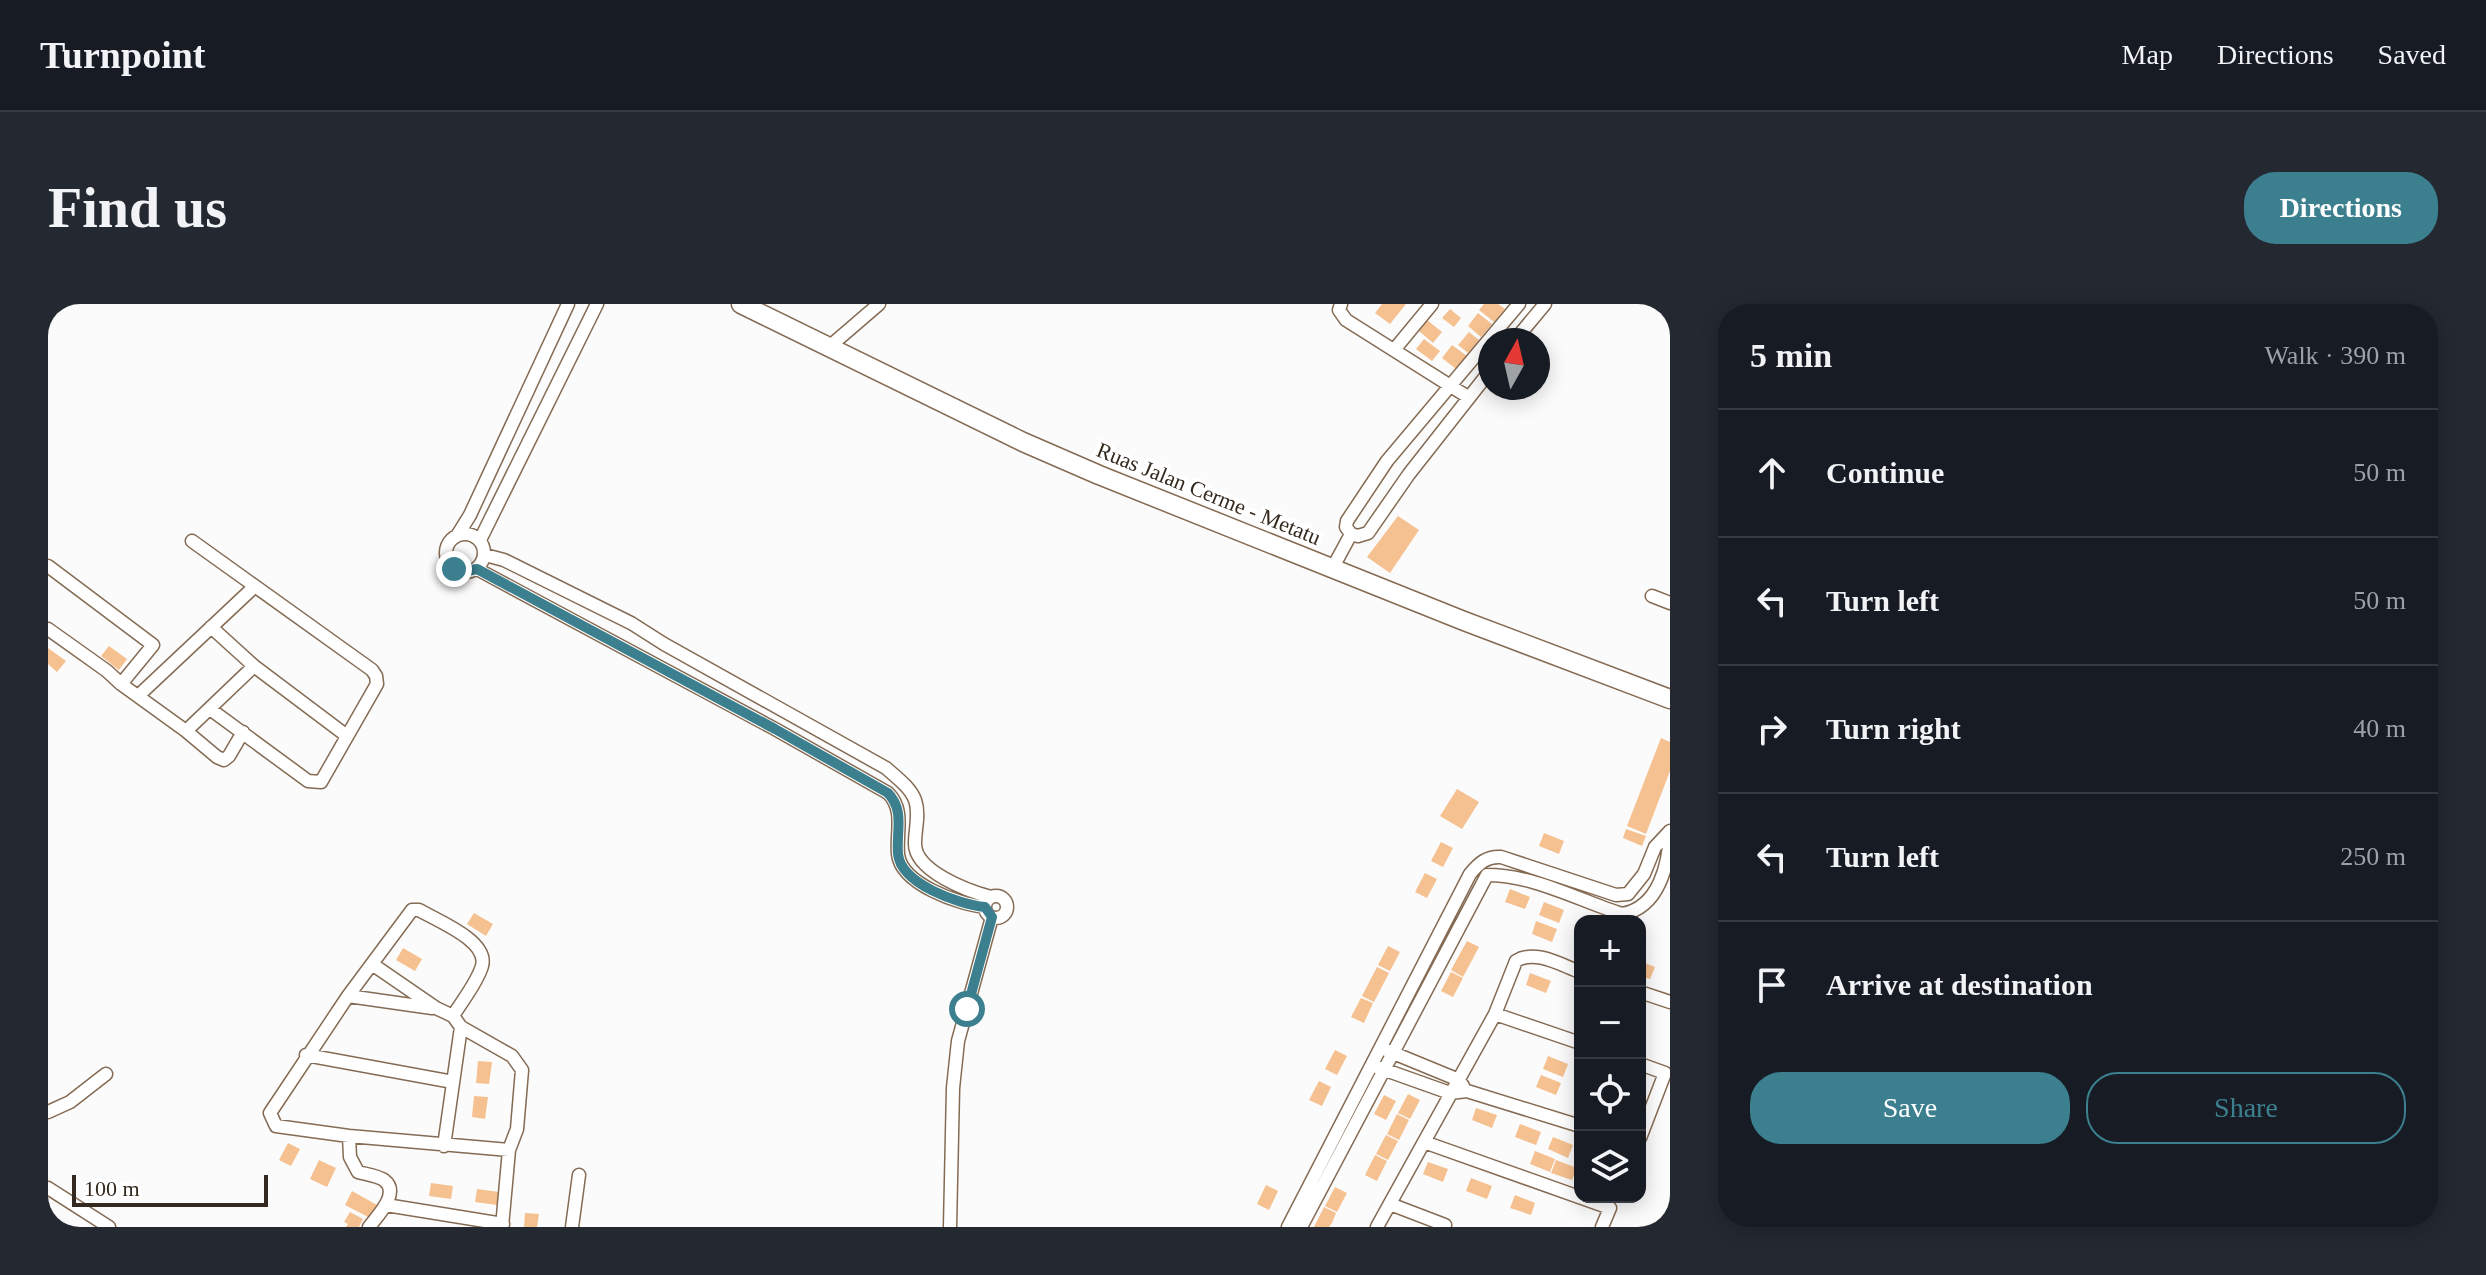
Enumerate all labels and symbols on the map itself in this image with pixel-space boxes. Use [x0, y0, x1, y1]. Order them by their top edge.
north arrow [1478, 328, 1550, 400]
street label: Ruas Jalan Cerme - Metatu [1093, 437, 1325, 550]
route end [436, 551, 472, 587]
route start [949, 991, 985, 1027]
scale bar [72, 1171, 268, 1207]

